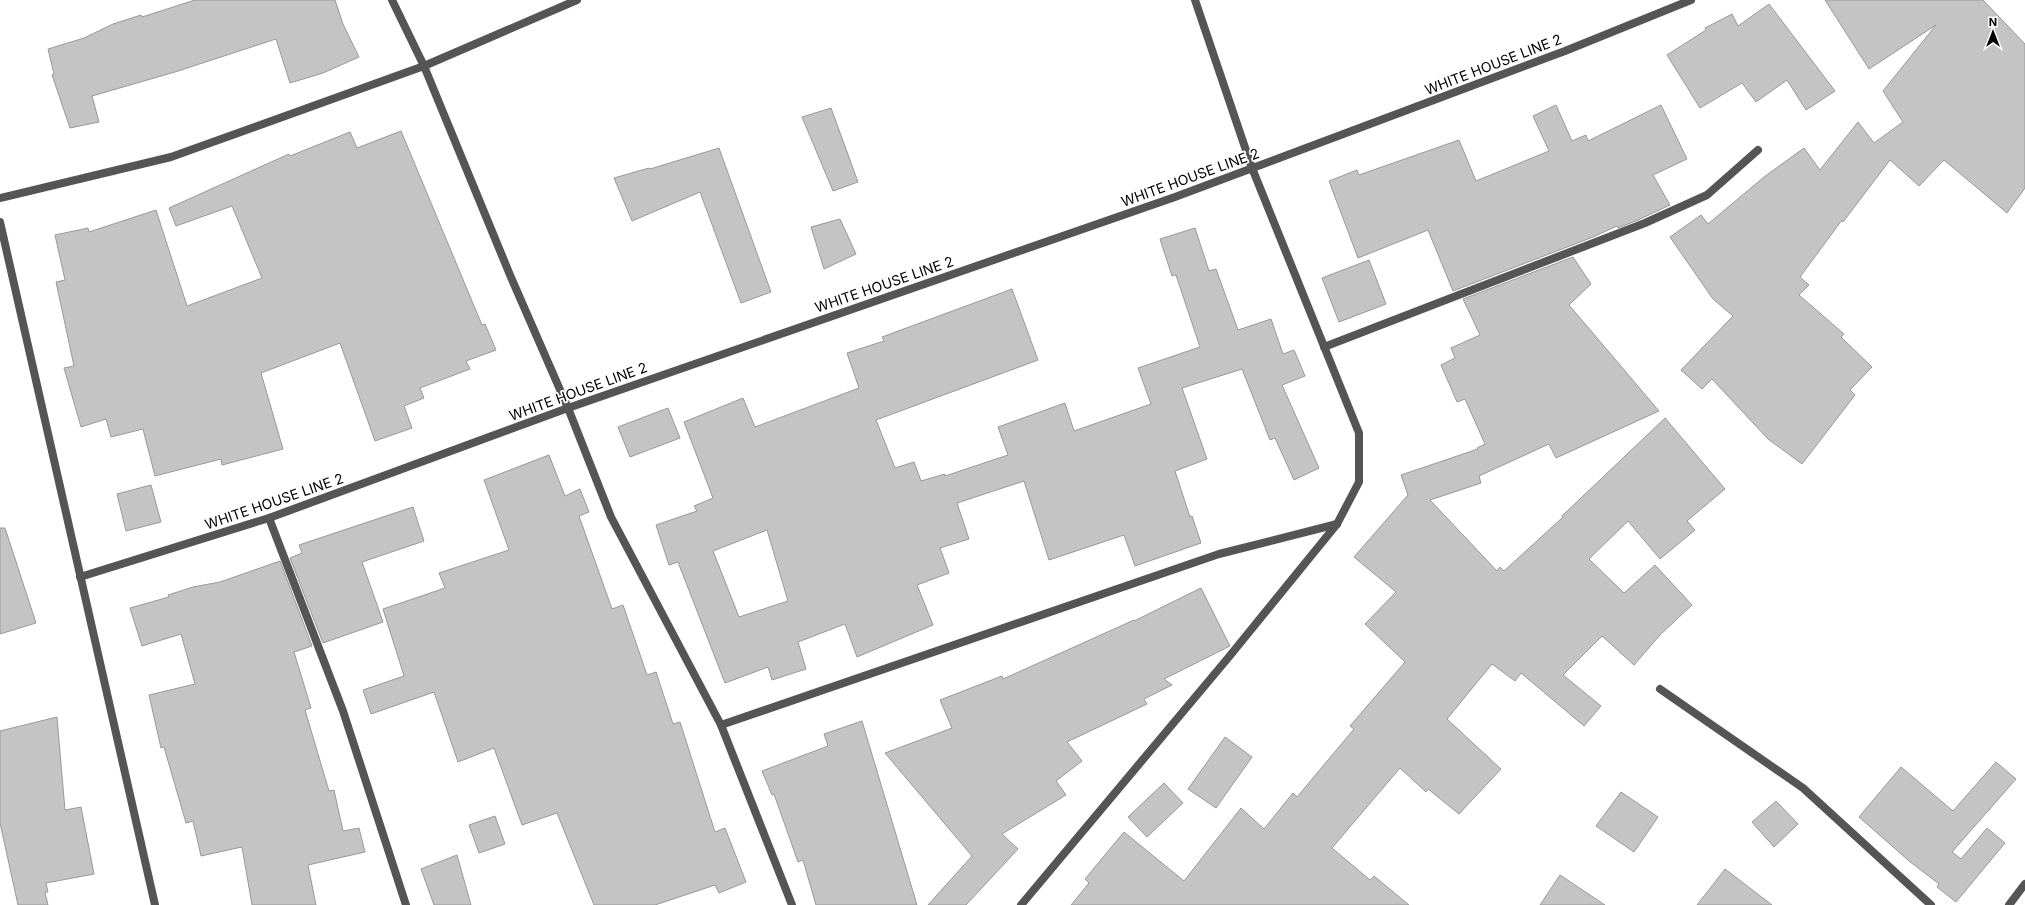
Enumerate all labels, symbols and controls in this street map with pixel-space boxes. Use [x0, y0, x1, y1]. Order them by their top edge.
north arrow [1973, 12, 2013, 52]
text: N [1989, 15, 1997, 29]
street label: WHITE HOUSE LINE 2 [1422, 30, 1564, 98]
street label: WHITE HOUSE LINE 2 [1119, 144, 1261, 210]
street label: WHITE HOUSE LINE 2 [813, 252, 955, 316]
street label: WHITE HOUSE LINE 2 [507, 358, 649, 424]
street label: WHITE HOUSE LINE 2 [203, 469, 345, 533]

